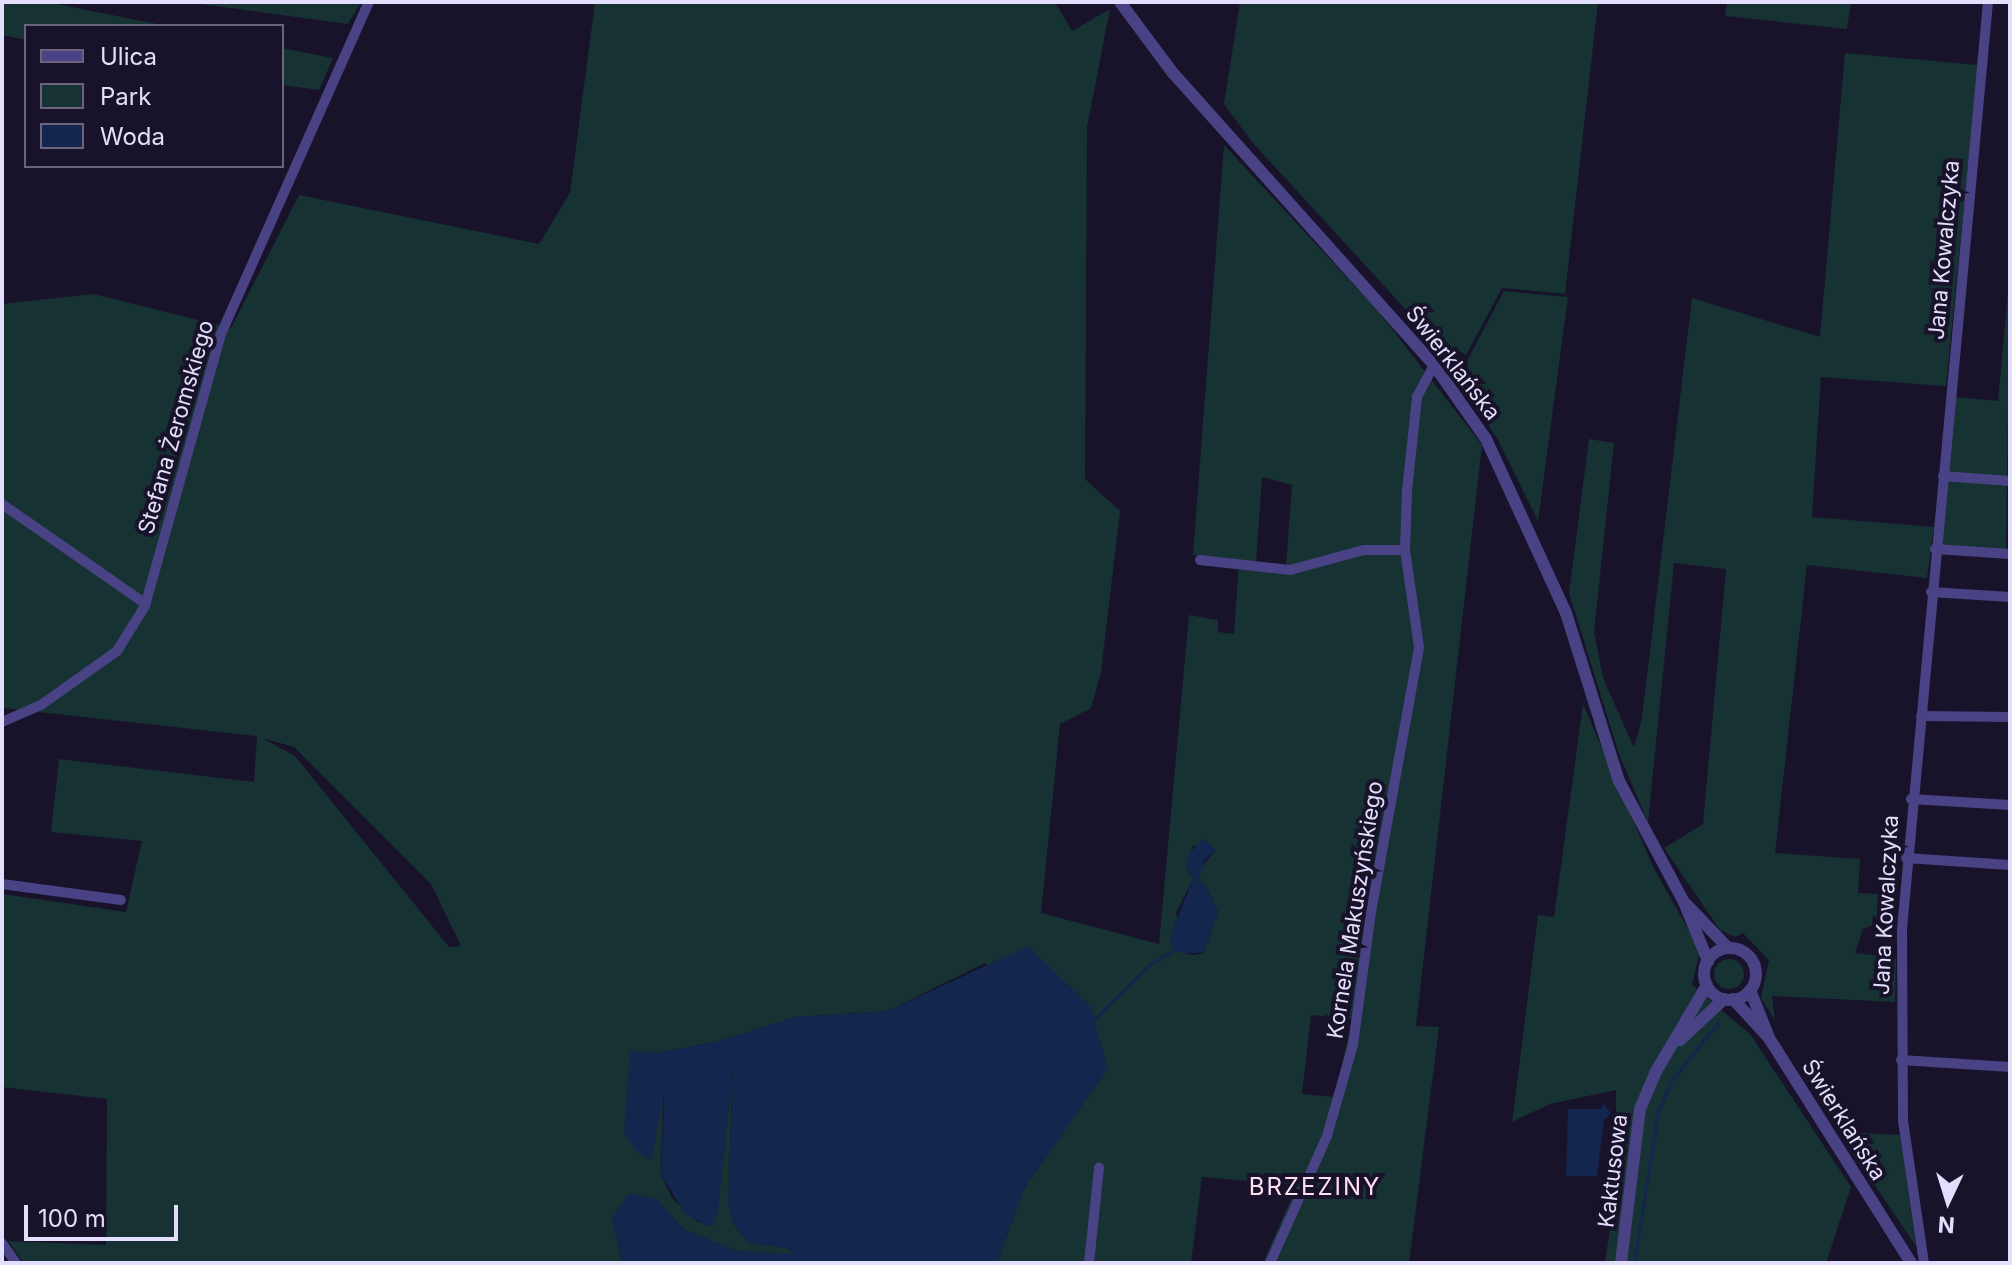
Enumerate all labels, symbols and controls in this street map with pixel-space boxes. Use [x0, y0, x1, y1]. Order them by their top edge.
legend [24, 24, 284, 168]
text: Ulica [100, 42, 157, 71]
text: Park [100, 82, 151, 111]
text: Woda [100, 122, 165, 151]
street label: Jana Kowalczyka [1923, 159, 1965, 341]
street label: Świerklańska [1400, 301, 1506, 425]
street label: Stefana Żeromskiego [133, 317, 219, 537]
street label: Kornela Makuszyńskiego [1322, 779, 1388, 1041]
street label: Jana Kowalczyka [1868, 814, 1904, 996]
street label: Świerklańska [1796, 1055, 1892, 1185]
street label: Kaktusowa [1593, 1113, 1633, 1229]
north arrow [1908, 1161, 1988, 1241]
district label: BRZEZINY [1249, 1173, 1381, 1201]
scale bar [28, 1189, 182, 1239]
text: 100 m [38, 1204, 106, 1233]
text: N [1937, 1211, 1956, 1238]

